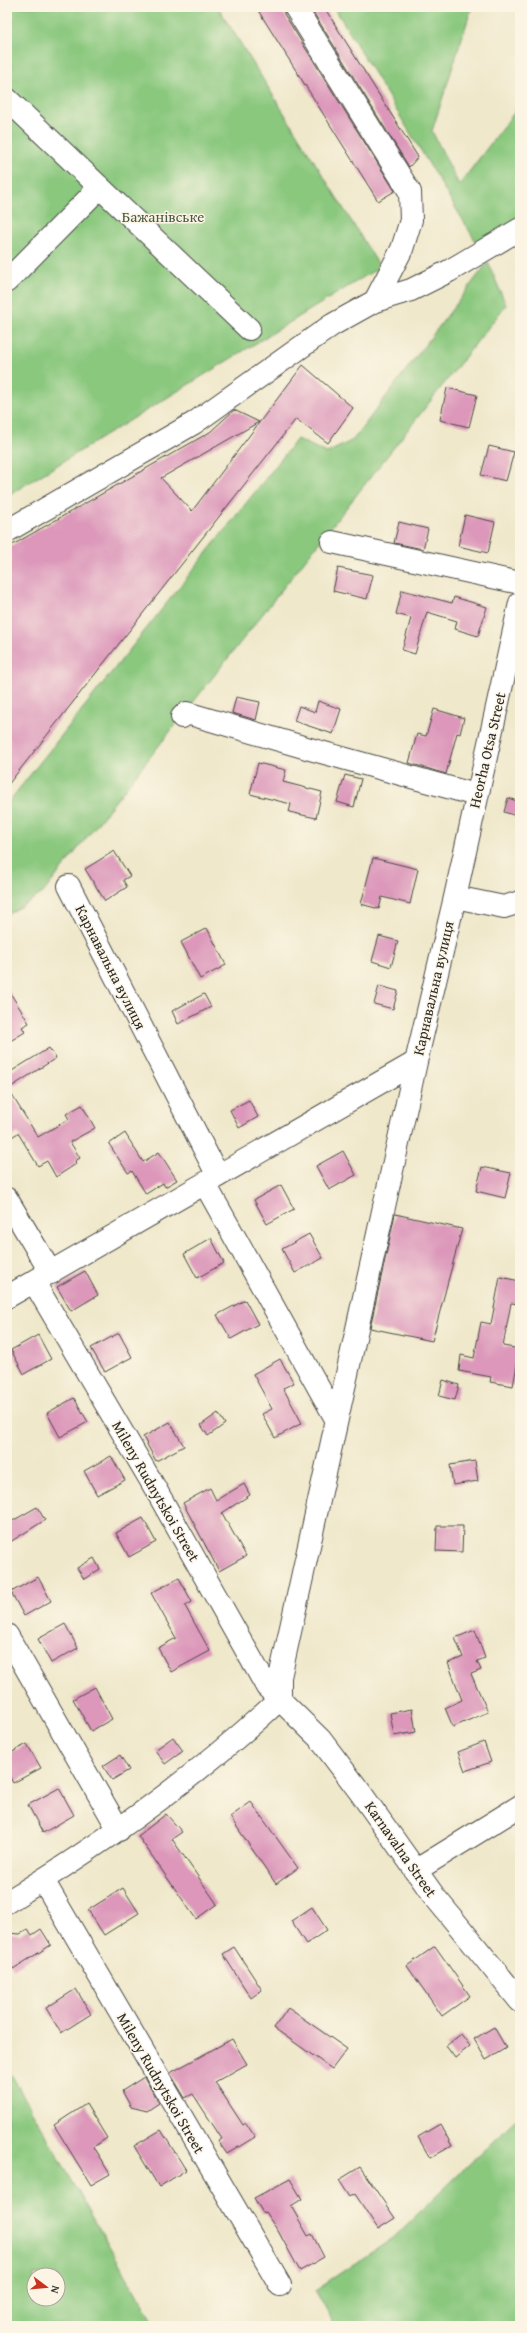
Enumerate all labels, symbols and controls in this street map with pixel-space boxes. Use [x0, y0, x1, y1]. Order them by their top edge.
park label: Бажанівське [122, 206, 204, 227]
street label: Heorha Otsa Street [463, 689, 511, 810]
street label: Карнавальна вулиця [70, 901, 152, 1033]
street label: Карнавальна вулиця [407, 918, 459, 1057]
street label: Mileny Rudnytskoi Street [107, 1417, 205, 1566]
street label: Karnavalna Street [360, 1797, 442, 1902]
street label: Mileny Rudnytskoi Street [112, 2009, 210, 2158]
north arrow [26, 2267, 66, 2307]
text: N [47, 2284, 64, 2296]

